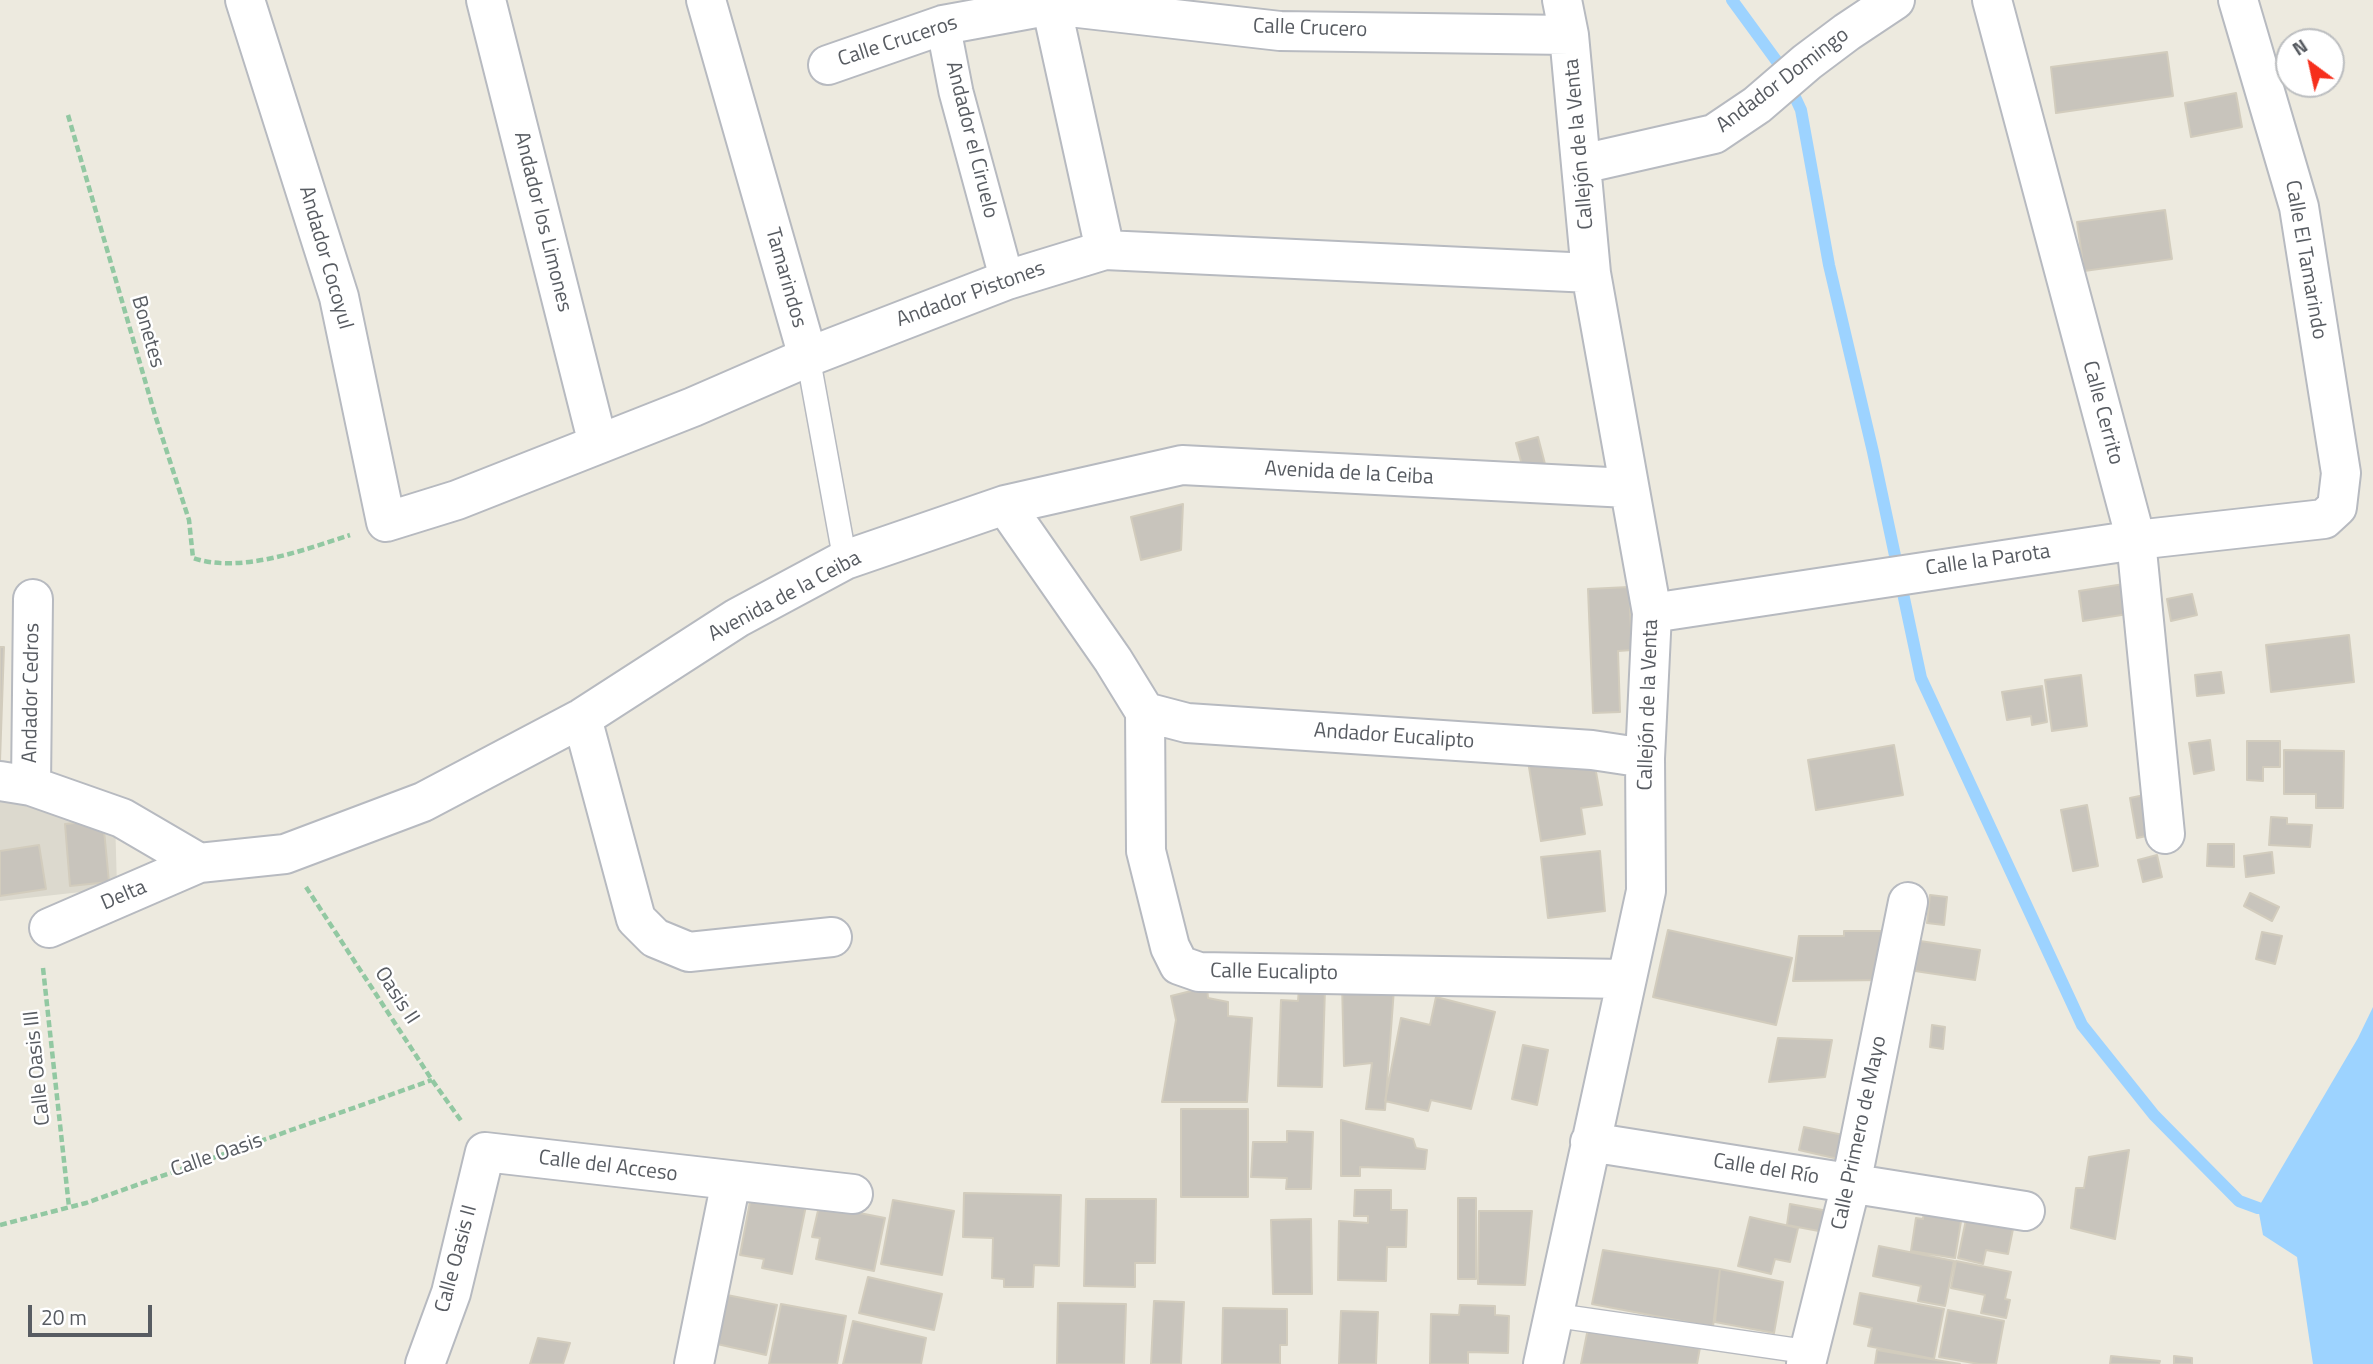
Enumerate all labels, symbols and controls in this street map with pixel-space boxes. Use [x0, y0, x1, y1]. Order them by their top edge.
street label: Calle Cruceros [835, 11, 961, 73]
street label: Calle Crucero [1252, 14, 1368, 44]
street label: Andador Domingo [1712, 23, 1854, 139]
north arrow [2275, 28, 2345, 98]
text: N [2286, 31, 2313, 62]
street label: Callejón de la Venta [1560, 58, 1600, 230]
street label: Andador el Ciruelo [939, 59, 1003, 221]
street label: Andador los Limones [507, 129, 577, 315]
street label: Calle El Tamarindo [2279, 179, 2331, 341]
street label: Andador Cocoyul [293, 183, 357, 333]
street label: Tamarindos [759, 225, 811, 331]
street label: Andador Pistones [893, 256, 1049, 334]
street label: Bonetes [125, 293, 169, 371]
street label: Calle Cerrito [2076, 358, 2128, 468]
street label: Avenida de la Ceiba [1264, 457, 1434, 491]
street label: Calle la Parota [1924, 540, 2052, 582]
street label: Avenida de la Ceiba [704, 546, 866, 648]
street label: Callejón de la Venta [1633, 619, 1665, 791]
street label: Andador Cedros [18, 623, 46, 763]
street label: Andador Eucalipto [1313, 719, 1475, 755]
street label: Delta [97, 875, 151, 917]
street label: Calle Eucalipto [1210, 959, 1338, 987]
street label: Oasis II [368, 963, 424, 1029]
street label: Calle Oasis III [19, 1009, 57, 1127]
street label: Calle Primero de Mayo [1827, 1034, 1893, 1232]
street label: Calle Oasis [168, 1129, 266, 1183]
street label: Calle del Acceso [537, 1146, 679, 1188]
street label: Calle del Río [1711, 1149, 1821, 1191]
street label: Calle Oasis II [431, 1202, 483, 1316]
scale bar [32, 1290, 156, 1334]
text: 20 m [41, 1301, 87, 1333]

